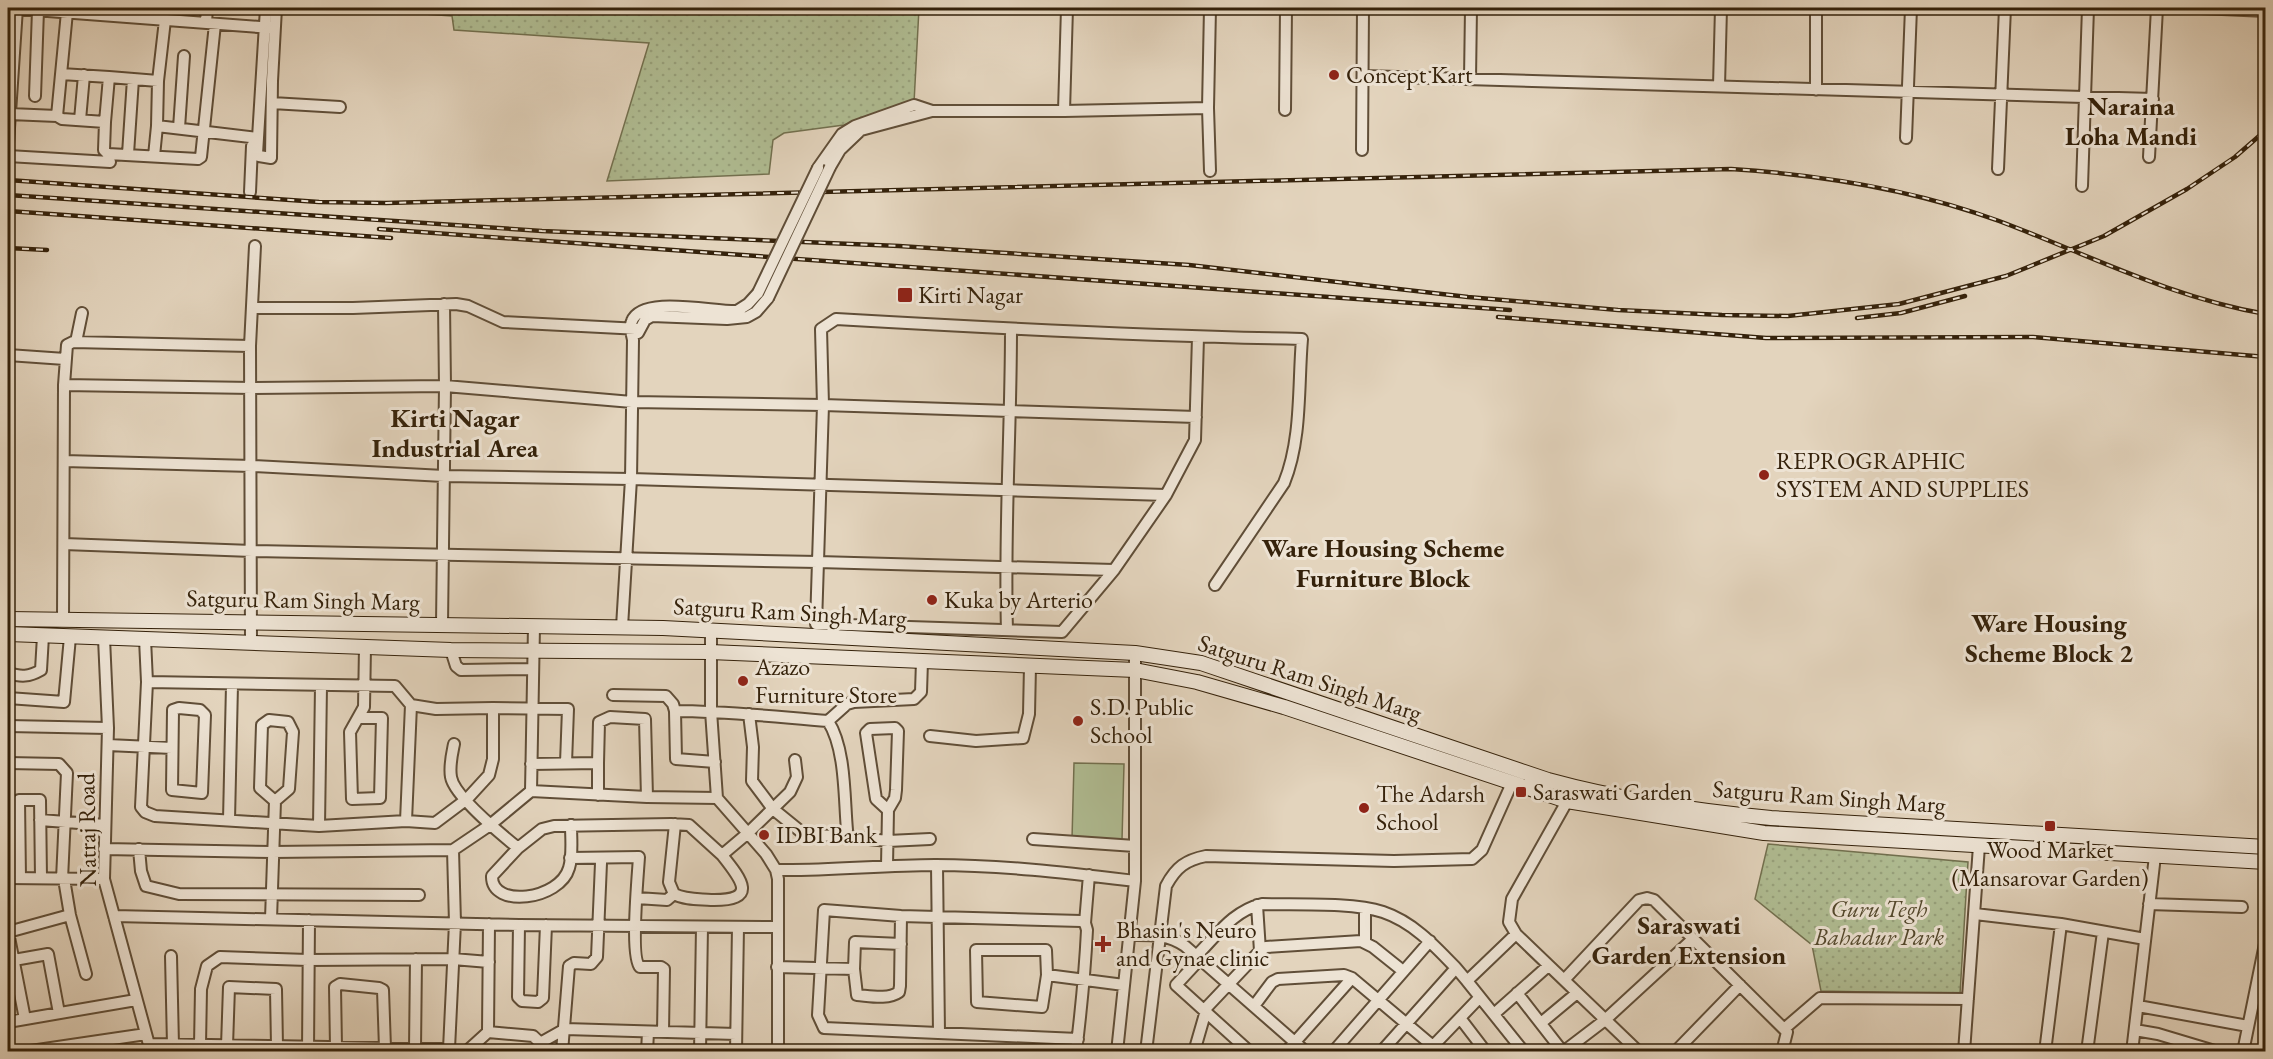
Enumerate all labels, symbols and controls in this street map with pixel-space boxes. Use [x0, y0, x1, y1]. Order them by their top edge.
place label: Concept Kart [1346, 59, 1473, 90]
marker: Concept Kart [1327, 68, 1341, 82]
district label: Naraina Loha Mandi [2065, 89, 2197, 153]
place label: Kirti Nagar [918, 279, 1023, 310]
marker: Kirti Nagar [896, 286, 914, 304]
district label: Kirti Nagar Industrial Area [372, 401, 539, 465]
place label: REPROGRAPHIC SYSTEM AND SUPPLIES [1776, 445, 2029, 504]
marker: REPROGRAPHIC SYSTEM AND SUPPLIES [1757, 468, 1771, 482]
district label: Ware Housing Scheme Furniture Block [1262, 531, 1504, 595]
street label: Satguru Ram Singh Marg [186, 582, 421, 617]
place label: Kuka by Arterio [944, 584, 1093, 615]
street label: Satguru Ram Singh Marg [673, 590, 908, 633]
marker: Kuka by Arterio [925, 593, 939, 607]
district label: Ware Housing Scheme Block 2 [1965, 606, 2133, 670]
street label: Satguru Ram Singh Marg [1194, 627, 1426, 729]
place label: Azazo Furniture Store [754, 651, 897, 710]
marker: Azazo Furniture Store [736, 674, 750, 688]
place label: S.D. Public School [1090, 691, 1194, 750]
marker: S.D. Public School [1071, 714, 1085, 728]
street label: Natraj Road [70, 772, 103, 887]
street label: Satguru Ram Singh Marg [1711, 773, 1947, 820]
place label: Saraswati Garden [1533, 776, 1693, 807]
place label: The Adarsh School [1376, 778, 1485, 837]
marker: Saraswati Garden [1514, 785, 1528, 799]
marker: The Adarsh School [1357, 801, 1371, 815]
place label: IDBI Bank [776, 819, 878, 850]
marker: Wood Market (Mansarovar Garden) [2043, 819, 2057, 833]
marker: IDBI Bank [757, 828, 771, 842]
place label: Wood Market (Mansarovar Garden) [1951, 834, 2149, 893]
park label: Guru Tegh Bahadur Park [1813, 893, 1944, 952]
district label: Saraswati Garden Extension [1592, 908, 1786, 972]
place label: Bhasin's Neuro and Gynae clinic [1116, 914, 1269, 973]
marker: Bhasin's Neuro and Gynae clinic [1094, 935, 1112, 953]

